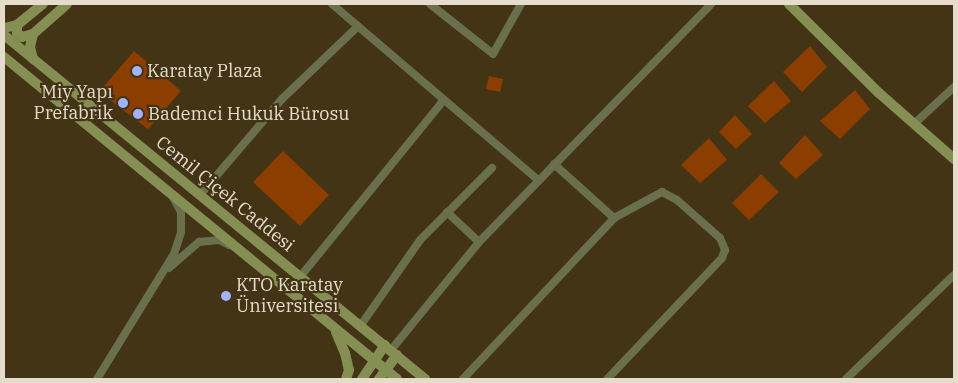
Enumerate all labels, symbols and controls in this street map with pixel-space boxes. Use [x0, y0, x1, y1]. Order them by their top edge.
place label: Karatay Plaza [147, 60, 262, 82]
marker: Karatay Plaza [131, 65, 143, 77]
place label: Miy Yapı Prefabrik [34, 82, 113, 125]
marker: Miy Yapı Prefabrik [117, 97, 129, 109]
place label: Bademci Hukuk Bürosu [148, 103, 349, 125]
marker: Bademci Hukuk Bürosu [132, 108, 144, 120]
street label: Cemil Çiçek Caddesi [151, 132, 299, 256]
place label: KTO Karatay Üniversitesi [236, 275, 343, 318]
marker: KTO Karatay Üniversitesi [220, 290, 232, 302]

